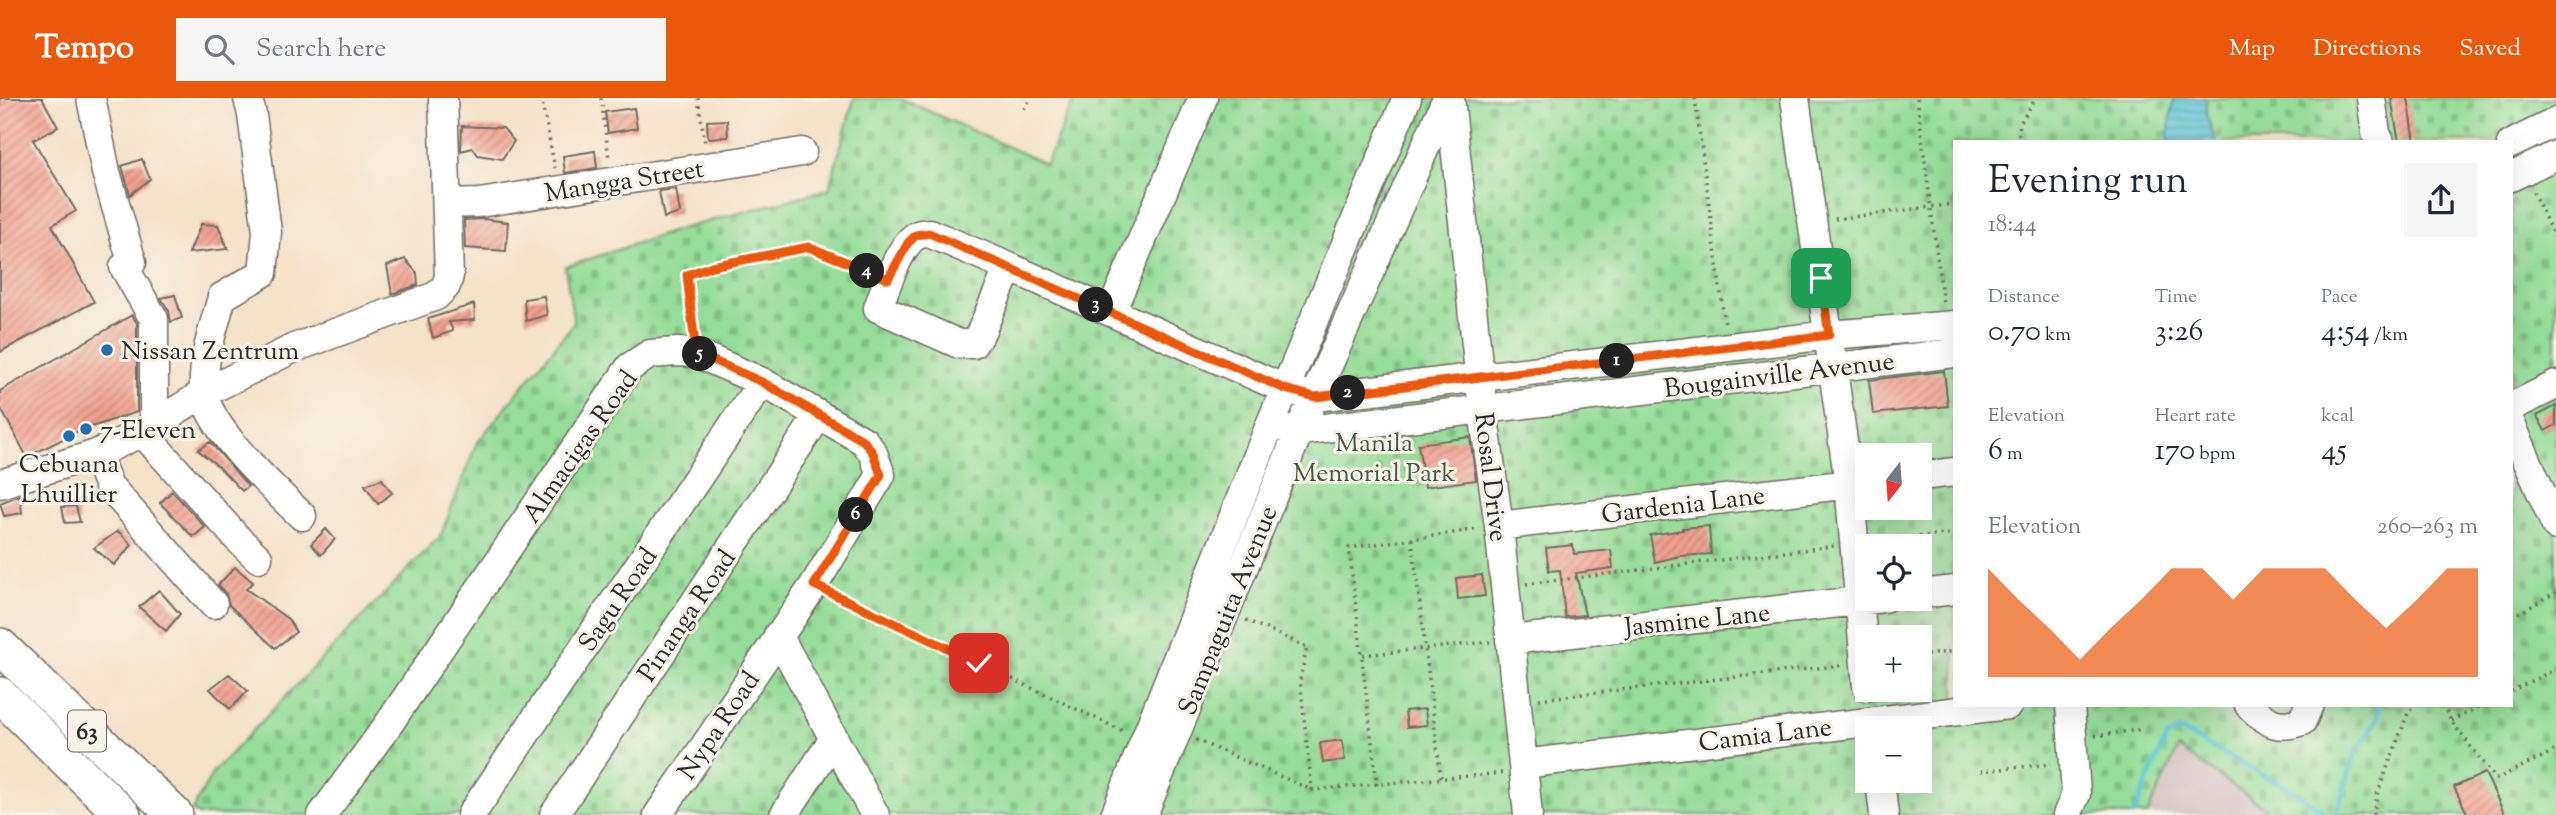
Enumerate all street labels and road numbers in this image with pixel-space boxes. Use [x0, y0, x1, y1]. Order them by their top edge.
street label: Mangga Street [542, 152, 707, 213]
street label: Bougainville Avenue [1662, 344, 1897, 409]
street label: Almacigas Road [514, 363, 648, 532]
street label: Rosal Drive [1463, 411, 1516, 544]
street label: Gardenia Lane [1599, 478, 1767, 535]
street label: Sampaguita Avenue [1170, 501, 1288, 721]
street label: Sagu Road [571, 541, 668, 660]
street label: Pinanga Road [630, 542, 746, 690]
street label: Jasmine Lane [1621, 595, 1772, 648]
street label: Nypa Road [670, 664, 770, 788]
road number: 63 [68, 710, 106, 752]
street label: Camia Lane [1697, 710, 1834, 763]

